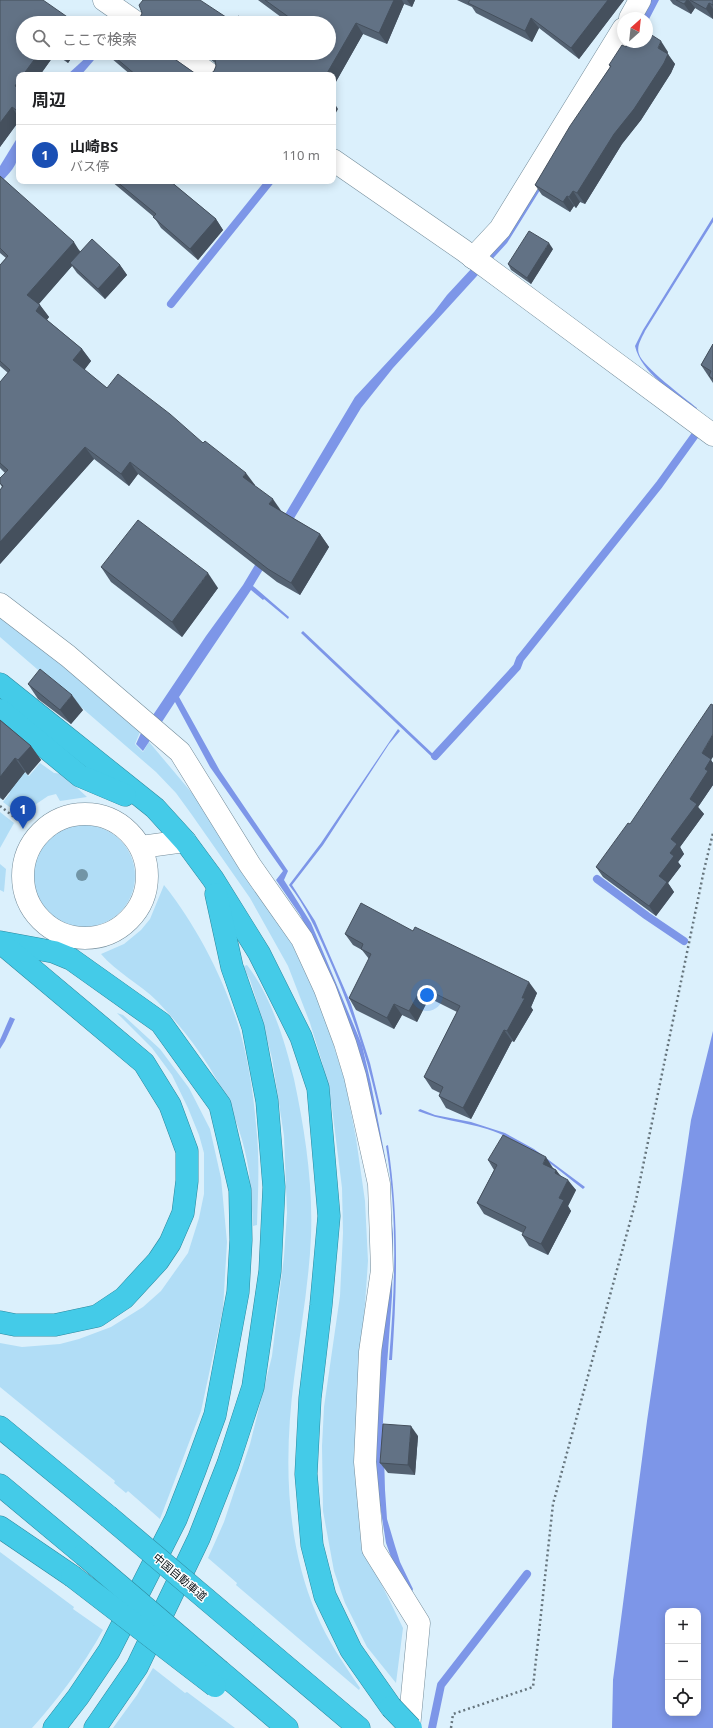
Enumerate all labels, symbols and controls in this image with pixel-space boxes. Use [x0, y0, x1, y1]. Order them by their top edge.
north arrow [617, 12, 653, 48]
search box [16, 16, 336, 60]
icon: search [30, 27, 52, 49]
text: ここで検索 [62, 29, 137, 49]
text: 周辺 [32, 88, 66, 111]
text: 山崎BS [70, 136, 118, 156]
text: 1 [41, 146, 49, 164]
text: 110 m [282, 146, 320, 164]
text: バス停 [70, 157, 109, 175]
pin: 1 [10, 796, 36, 829]
your location [417, 985, 437, 1005]
street label: 中国自動車道 [150, 1550, 210, 1604]
map controls [665, 1608, 701, 1716]
button: + [665, 1608, 701, 1644]
button: − [665, 1644, 701, 1680]
button: locate [665, 1680, 701, 1716]

